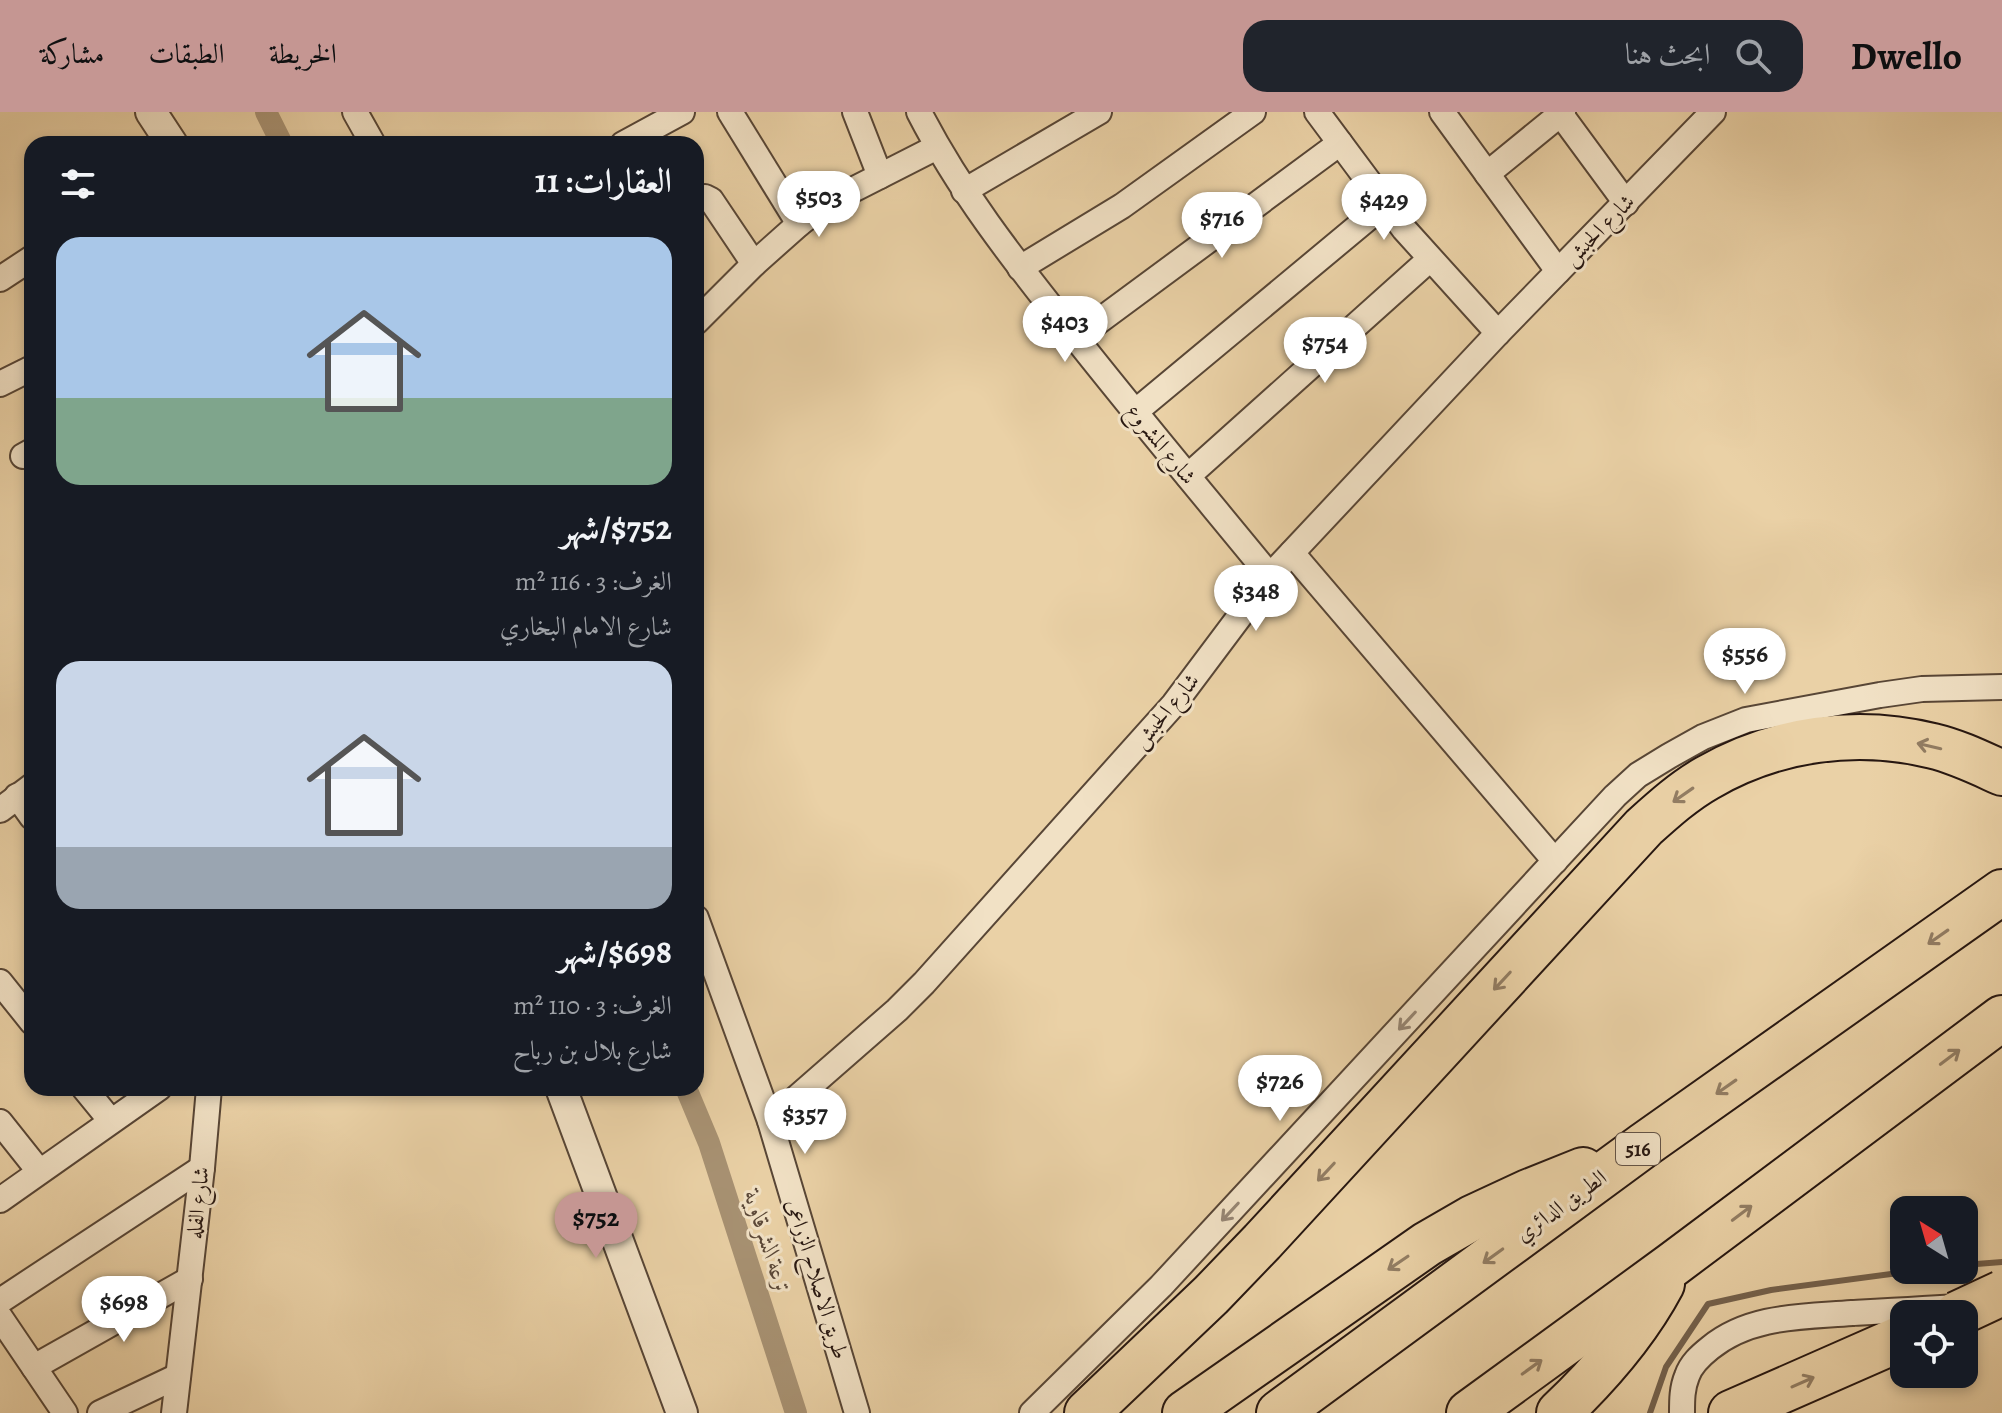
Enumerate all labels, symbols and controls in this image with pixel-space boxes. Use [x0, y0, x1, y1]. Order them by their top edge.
search box [1243, 20, 1803, 92]
text: Dwello [1851, 30, 1962, 82]
text: ابحث هنا [1625, 34, 1711, 74]
icon: search [1731, 34, 1775, 78]
text: مشاركة [40, 35, 104, 73]
text: الطبقات [148, 35, 225, 73]
text: الخريطة [269, 35, 337, 73]
text: العقارات: 11 [535, 157, 672, 204]
icon: filters [56, 162, 100, 206]
pin: $503 [772, 171, 866, 239]
pin: $429 [1337, 174, 1431, 242]
text: $503 [795, 179, 843, 214]
text: $429 [1360, 182, 1408, 217]
street label: شارع الحبش [1556, 187, 1644, 275]
pin: $716 [1175, 192, 1269, 260]
text: $716 [1200, 200, 1244, 235]
icon: home [292, 289, 436, 433]
pin: $403 [1018, 296, 1112, 364]
text: $403 [1041, 304, 1089, 339]
pin: $754 [1278, 317, 1372, 385]
text: $754 [1302, 325, 1348, 360]
street label: شارع المشروع [1117, 397, 1203, 493]
text: $752/شهر [561, 504, 672, 551]
text: الغرف: 3 · 116 m² [515, 564, 672, 599]
pin: $348 [1209, 565, 1303, 633]
text: $348 [1232, 573, 1280, 608]
text: شارع الامام البخاري [500, 609, 672, 644]
pin: $556 [1698, 628, 1792, 696]
text: $556 [1722, 636, 1768, 671]
street label: شارع الحبش [1125, 667, 1209, 757]
icon: home [292, 713, 436, 857]
one-way arrow [1917, 737, 1943, 752]
one-way arrow [1672, 787, 1694, 803]
text: $698/شهر [558, 928, 672, 975]
one-way arrow [1928, 929, 1950, 945]
one-way arrow [1493, 971, 1512, 991]
text: الغرف: 3 · 110 m² [513, 988, 672, 1023]
one-way arrow [1398, 1011, 1417, 1031]
text: شارع بلال بن رباح [513, 1033, 672, 1068]
one-way arrow [1939, 1049, 1960, 1066]
pin: $726 [1233, 1055, 1327, 1123]
text: $726 [1256, 1063, 1304, 1098]
one-way arrow [1716, 1078, 1737, 1095]
pin: $357 [758, 1088, 852, 1156]
text: $357 [782, 1096, 828, 1131]
road number: 516 [1616, 1133, 1660, 1165]
one-way arrow [1316, 1162, 1335, 1182]
street label: الطريق الدائري [1509, 1163, 1614, 1251]
street label: شارع الفله [179, 1165, 220, 1241]
water label: ترعة الشرقاوية [736, 1184, 800, 1298]
pin: $752 [549, 1192, 643, 1260]
street label: طريق الاصلاح الزراعى [775, 1195, 856, 1364]
north arrow [1890, 1196, 1978, 1284]
map controls [1890, 1196, 1978, 1388]
text: $752 [573, 1200, 619, 1235]
one-way arrow [1222, 1201, 1240, 1221]
one-way arrow [1730, 1205, 1752, 1221]
one-way arrow [1483, 1247, 1504, 1264]
one-way arrow [1387, 1255, 1409, 1272]
pin: $698 [77, 1276, 171, 1344]
text: $698 [100, 1284, 148, 1319]
button: locate [1890, 1300, 1978, 1388]
one-way arrow [1521, 1359, 1543, 1375]
one-way arrow [1791, 1374, 1815, 1389]

